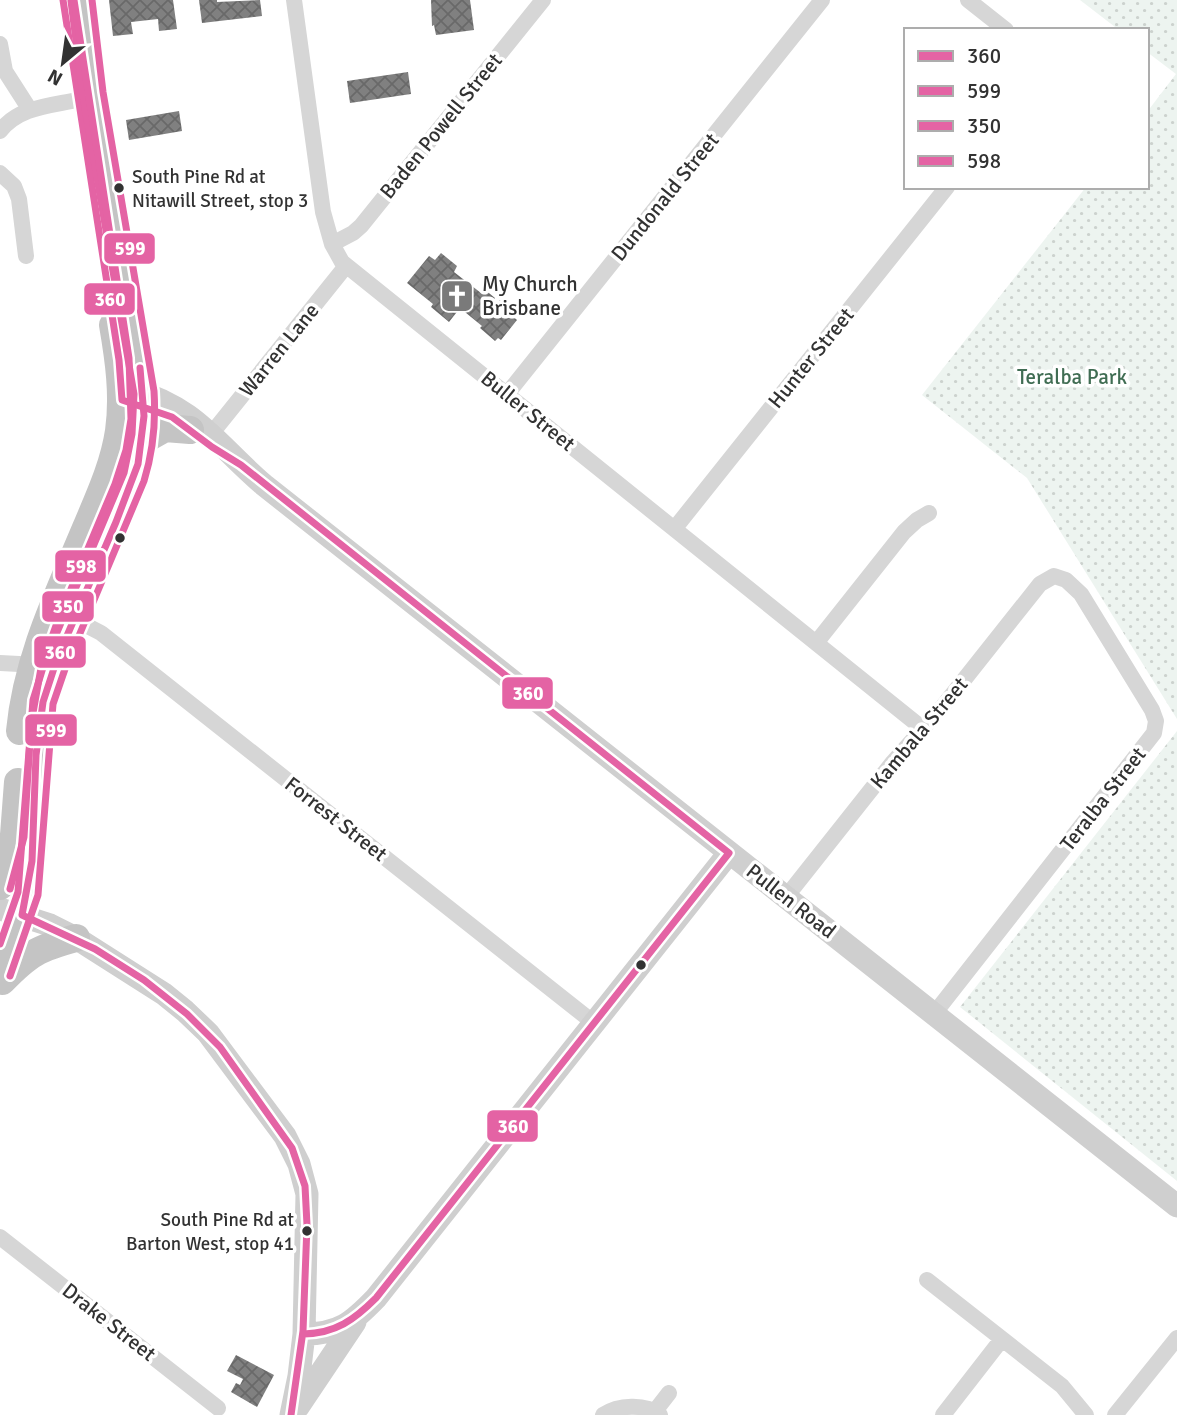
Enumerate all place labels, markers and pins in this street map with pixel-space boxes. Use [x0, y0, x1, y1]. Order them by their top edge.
place label: South Pine Rd at Nitawill Street, stop 3 [132, 165, 308, 213]
marker: South Pine Rd at Nitawill Street, stop 3 [112, 181, 126, 195]
place label: My Church Brisbane [482, 271, 578, 321]
church icon: My Church Brisbane [438, 277, 476, 315]
unlabelled marker [113, 531, 127, 545]
unlabelled marker [634, 958, 648, 972]
place label: South Pine Rd at Barton West, stop 41 [126, 1208, 294, 1256]
marker: South Pine Rd at Barton West, stop 41 [300, 1224, 314, 1238]

